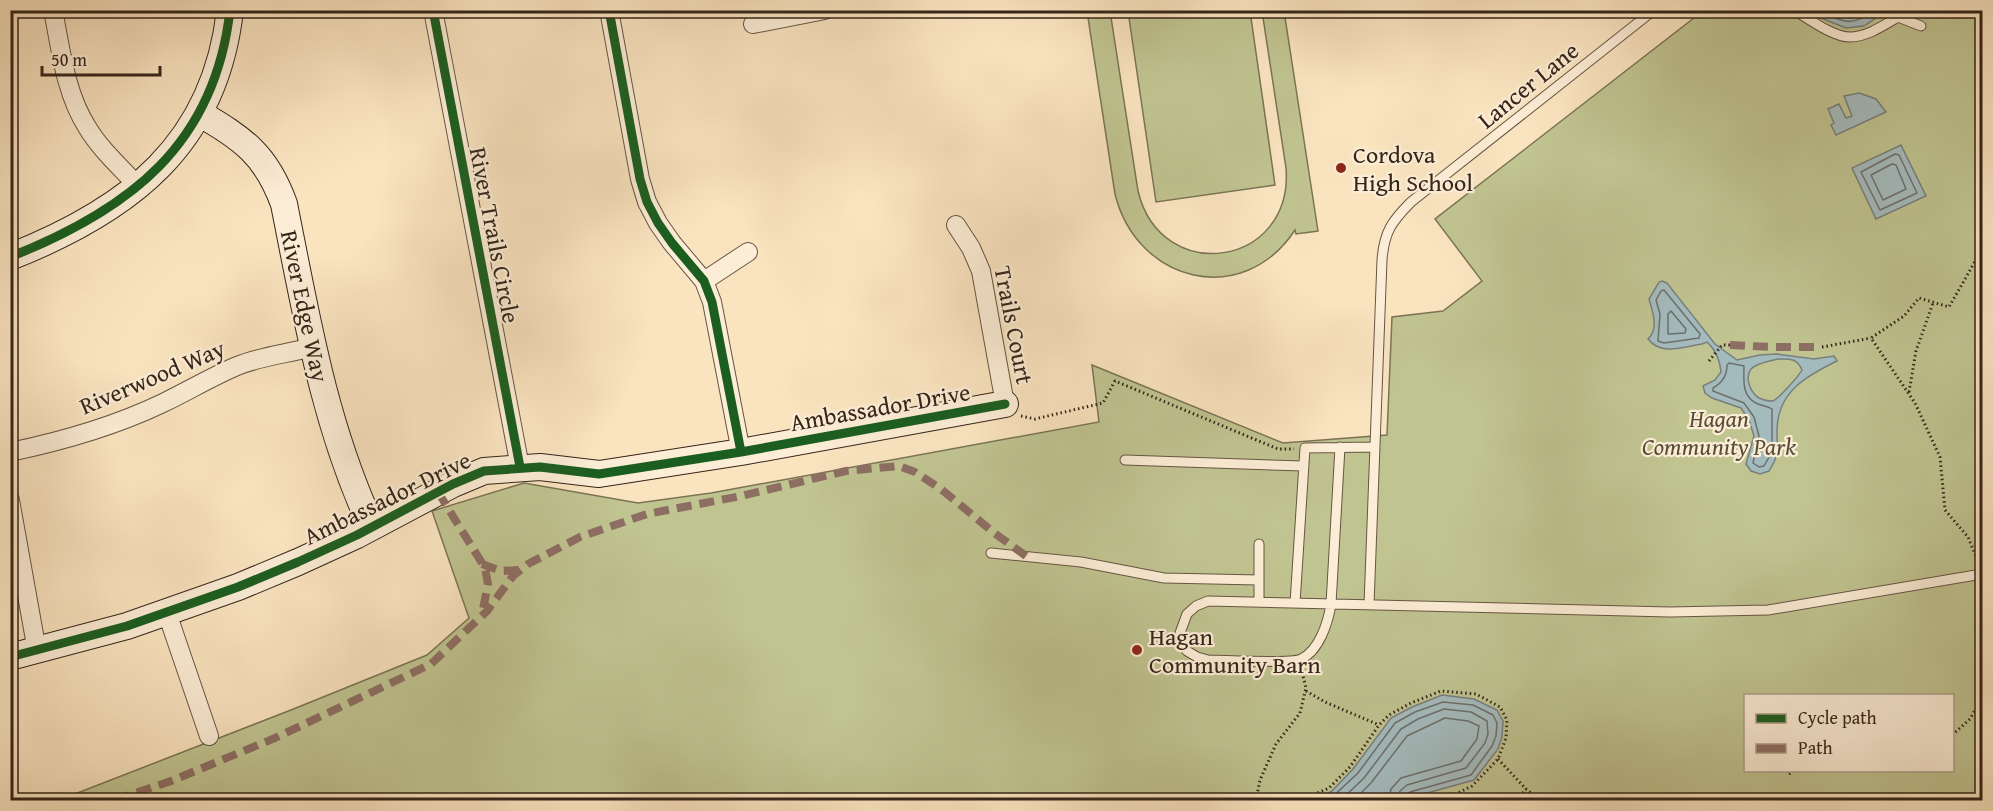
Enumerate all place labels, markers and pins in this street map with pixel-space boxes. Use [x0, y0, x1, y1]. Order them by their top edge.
place label: Cordova High School [1353, 137, 1473, 200]
marker: Cordova High School [1334, 161, 1348, 175]
place label: Hagan Community Barn [1149, 619, 1321, 682]
marker: Hagan Community Barn [1130, 643, 1144, 657]

